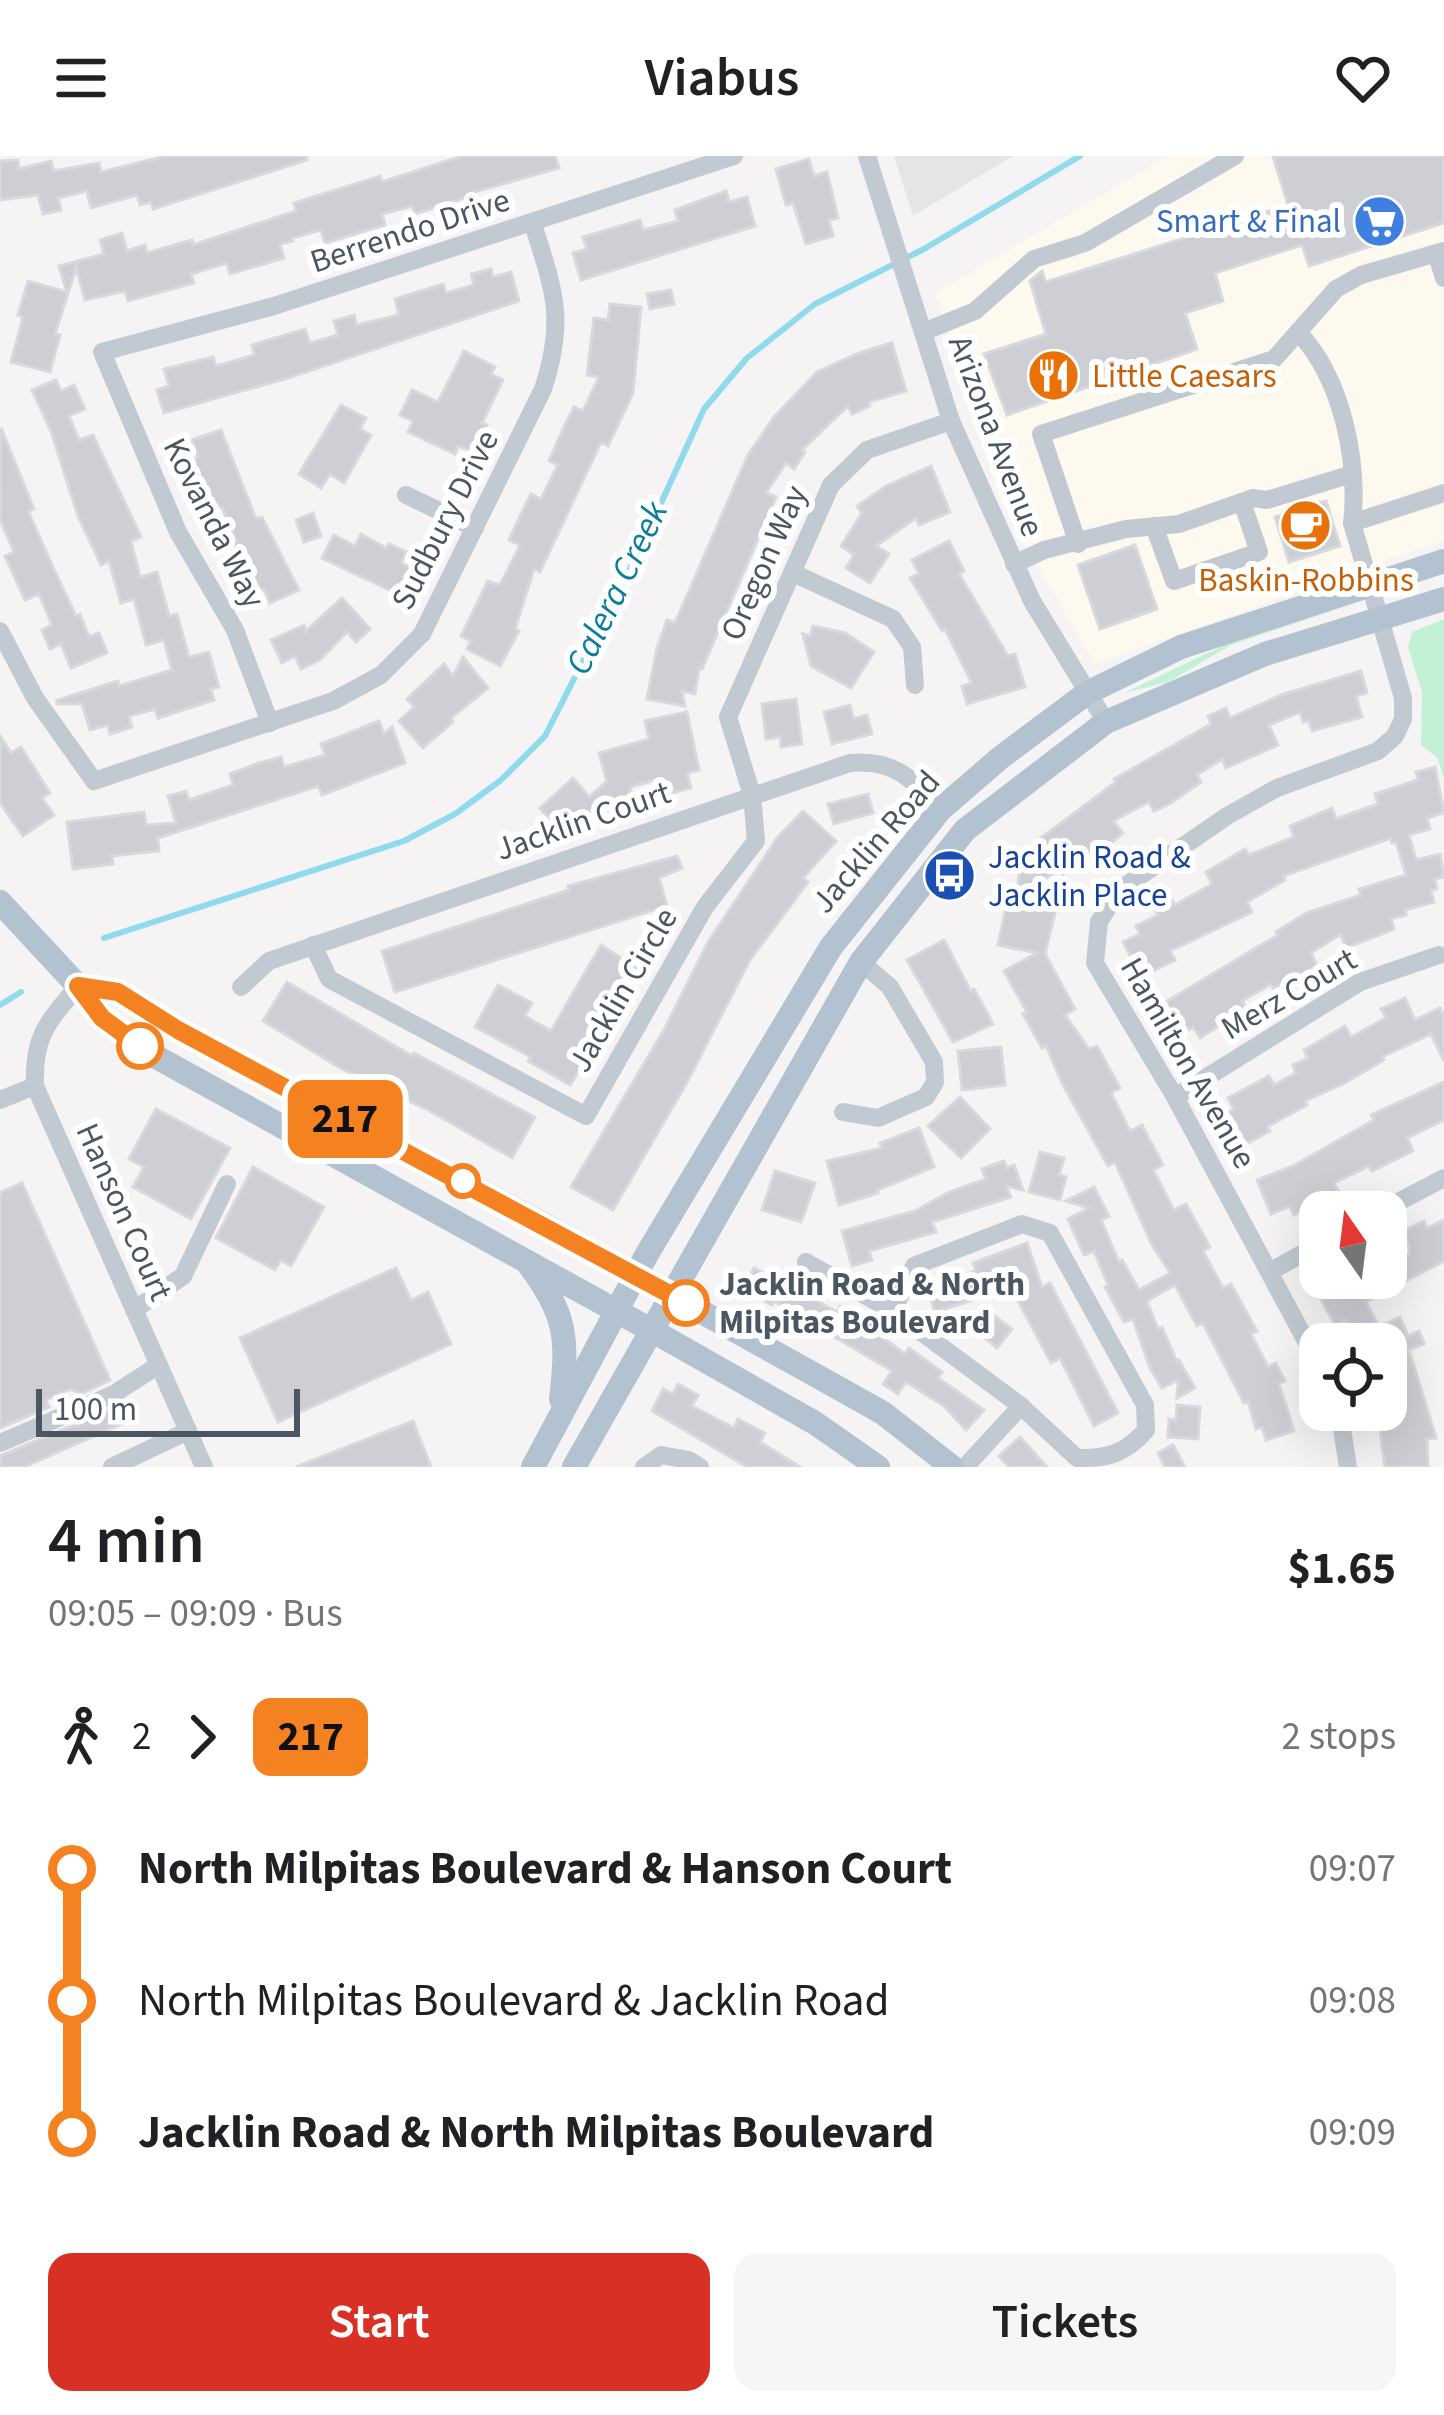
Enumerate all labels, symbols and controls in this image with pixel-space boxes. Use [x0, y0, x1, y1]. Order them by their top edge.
text: Viabus [645, 40, 799, 117]
icon: menu [48, 45, 114, 111]
icon: heart [1330, 45, 1396, 111]
street label: Berrendo Drive [304, 177, 516, 285]
supermarket icon: Smart & Final [1352, 193, 1408, 249]
place label: Smart & Final [1156, 198, 1341, 245]
street label: Arizona Avenue [936, 329, 1056, 543]
restaurant icon: Little Caesars [1025, 348, 1081, 404]
place label: Little Caesars [1092, 353, 1277, 400]
street label: Sudbury Drive [380, 422, 510, 618]
street label: Kovanda Way [151, 430, 277, 617]
street label: Oregon Way [709, 477, 819, 648]
water label: Calera Creek [553, 492, 681, 683]
cafe icon: Baskin-Robbins [1278, 498, 1334, 554]
place label: Baskin-Robbins [1198, 557, 1414, 604]
street label: Jacklin Road [801, 760, 951, 924]
street label: Jacklin Court [489, 769, 677, 873]
place label: Jacklin Road & Jacklin Place [988, 834, 1191, 919]
bus stop icon: Jacklin Road & Jacklin Place [921, 848, 977, 904]
street label: Jacklin Circle [557, 899, 689, 1081]
street label: Merz Court [1212, 936, 1366, 1052]
street label: Hamilton Avenue [1108, 949, 1268, 1177]
unlabelled marker [118, 1024, 162, 1068]
line badge: 217 [276, 1080, 414, 1158]
text: 217 [312, 1089, 378, 1149]
street label: Hanson Court [64, 1116, 184, 1308]
unlabelled marker [447, 1165, 479, 1197]
north arrow [1299, 1191, 1407, 1299]
map controls [1299, 1191, 1407, 1431]
place label: Jacklin Road & North Milpitas Boulevard [719, 1261, 1025, 1346]
marker: Jacklin Road & North Milpitas Boulevard [664, 1281, 708, 1325]
button: locate [1299, 1323, 1407, 1431]
scale bar [36, 1383, 300, 1436]
text: 100 m [54, 1386, 137, 1433]
text: 4 min [48, 1494, 205, 1588]
text: $1.65 [1287, 1537, 1396, 1601]
text: 09:05 – 09:09 · Bus [48, 1586, 343, 1642]
icon: walk [48, 1704, 114, 1770]
icon: forward [169, 1704, 235, 1770]
text: 217 [277, 1707, 344, 1767]
text: 2 [132, 1709, 151, 1765]
text: 2 stops [1282, 1709, 1396, 1765]
text: North Milpitas Boulevard & Hanson Court [138, 1837, 952, 1901]
text: 09:07 [1309, 1841, 1396, 1897]
text: North Milpitas Boulevard & Jacklin Road [138, 1969, 889, 2033]
text: 09:08 [1309, 1973, 1396, 2029]
text: Jacklin Road & North Milpitas Boulevard [138, 2101, 934, 2165]
text: 09:09 [1309, 2105, 1396, 2161]
button: Start [48, 2253, 710, 2391]
button: Tickets [734, 2253, 1396, 2391]

